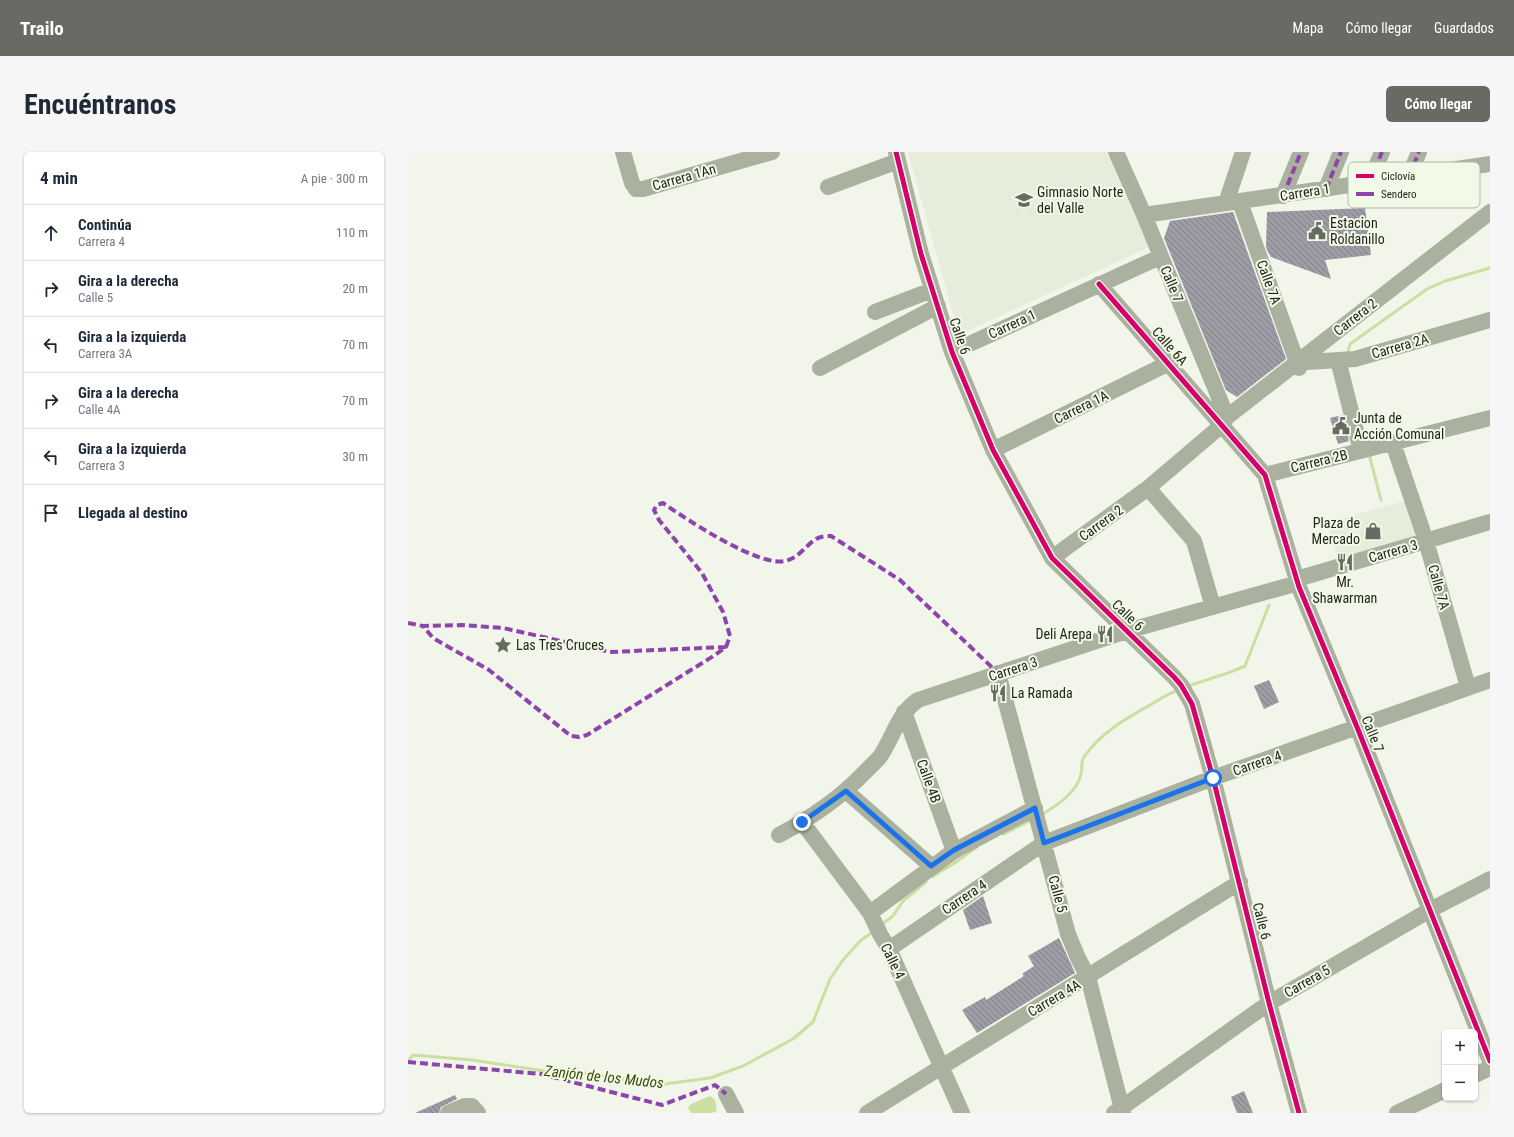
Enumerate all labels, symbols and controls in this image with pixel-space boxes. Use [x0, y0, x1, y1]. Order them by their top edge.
text: Trailo [20, 17, 64, 40]
text: Mapa [1293, 20, 1324, 36]
text: Cómo llegar [1346, 20, 1412, 36]
text: Guardados [1434, 20, 1494, 36]
button: Cómo llegar [1386, 86, 1490, 122]
text: Encuéntranos [24, 88, 176, 121]
street label: Carrera 1An [650, 160, 718, 194]
legend [1348, 162, 1480, 208]
text: 4 min [40, 168, 78, 188]
text: Ciclovía [1381, 170, 1415, 183]
text: A pie · 300 m [301, 171, 368, 186]
street label: Carrera 1 [1279, 180, 1331, 204]
place label: Gimnasio Norte del Valle [1037, 184, 1124, 216]
text: Sendero [1381, 188, 1417, 201]
school or university icon: Gimnasio Norte del Valle [1014, 190, 1034, 210]
place label: Estacion Roldanillo [1330, 215, 1385, 247]
text: Continúa [78, 216, 132, 234]
public building icon: Estacion Roldanillo [1307, 221, 1327, 241]
icon: ahead [40, 222, 62, 244]
text: 110 m [336, 225, 368, 240]
text: Carrera 4 [78, 234, 125, 249]
street label: Calle 7A [1254, 258, 1284, 306]
street label: Calle 7 [1157, 263, 1187, 305]
text: Gira a la derecha [78, 272, 179, 290]
icon: right [40, 278, 62, 300]
text: 20 m [342, 281, 368, 296]
text: Calle 5 [78, 290, 113, 305]
street label: Carrera 2 [1330, 295, 1380, 339]
street label: Carrera 1 [986, 306, 1038, 342]
street label: Calle 6 [946, 316, 974, 357]
street label: Calle 6A [1149, 323, 1191, 369]
text: Gira a la izquierda [78, 328, 186, 346]
street label: Carrera 2A [1370, 330, 1430, 362]
icon: left [40, 334, 62, 356]
text: 70 m [342, 337, 368, 352]
text: Carrera 3A [78, 346, 132, 361]
text: Gira a la derecha [78, 384, 179, 402]
street label: Carrera 1A [1051, 387, 1111, 427]
icon: right [40, 390, 62, 412]
text: 70 m [342, 393, 368, 408]
text: Calle 4A [78, 402, 121, 417]
place label: Junta de Acción Comunal [1354, 410, 1444, 442]
public building icon: Junta de Acción Comunal [1331, 416, 1351, 436]
text: Gira a la izquierda [78, 440, 186, 458]
icon: left [40, 446, 62, 468]
street label: Carrera 2B [1289, 446, 1349, 476]
text: 30 m [342, 449, 368, 464]
text: Carrera 3 [78, 458, 125, 473]
icon: arrive [40, 502, 62, 524]
street label: Carrera 2 [1076, 502, 1126, 544]
text: Llegada al destino [78, 504, 188, 522]
place label: Plaza de Mercado [1312, 515, 1360, 547]
shop icon: Plaza de Mercado [1363, 521, 1383, 541]
street label: Carrera 3 [1367, 536, 1419, 566]
restaurant icon: Mr. Shawarman [1335, 552, 1355, 572]
street label: Calle 7A [1425, 563, 1453, 611]
place label: Mr. Shawarman [1313, 574, 1377, 606]
street label: Calle 6 [1109, 596, 1147, 634]
restaurant icon: Deli Arepa [1095, 624, 1115, 644]
place label: Deli Arepa [1035, 626, 1092, 642]
place icon: Las Tres Cruces [493, 635, 513, 655]
place label: Las Tres Cruces [516, 637, 604, 653]
street label: Carrera 3 [987, 654, 1039, 684]
restaurant icon: La Ramada [988, 683, 1008, 703]
place label: La Ramada [1011, 685, 1073, 701]
street label: Calle 7 [1359, 713, 1388, 755]
street label: Carrera 4 [1231, 747, 1284, 779]
street label: Calle 4B [914, 757, 944, 805]
route start [1204, 769, 1222, 787]
route end [793, 813, 811, 831]
street label: Calle 5 [1045, 874, 1071, 914]
street label: Carrera 4 [939, 876, 989, 918]
street label: Calle 6 [1250, 901, 1274, 941]
street label: Calle 4 [878, 941, 909, 982]
street label: Carrera 5 [1281, 961, 1333, 1001]
street label: Carrera 4A [1025, 976, 1083, 1020]
map controls [1442, 1029, 1478, 1101]
button: + [1442, 1029, 1478, 1065]
water label: Zanjón de los Mudos [542, 1062, 665, 1092]
button: − [1442, 1065, 1478, 1101]

